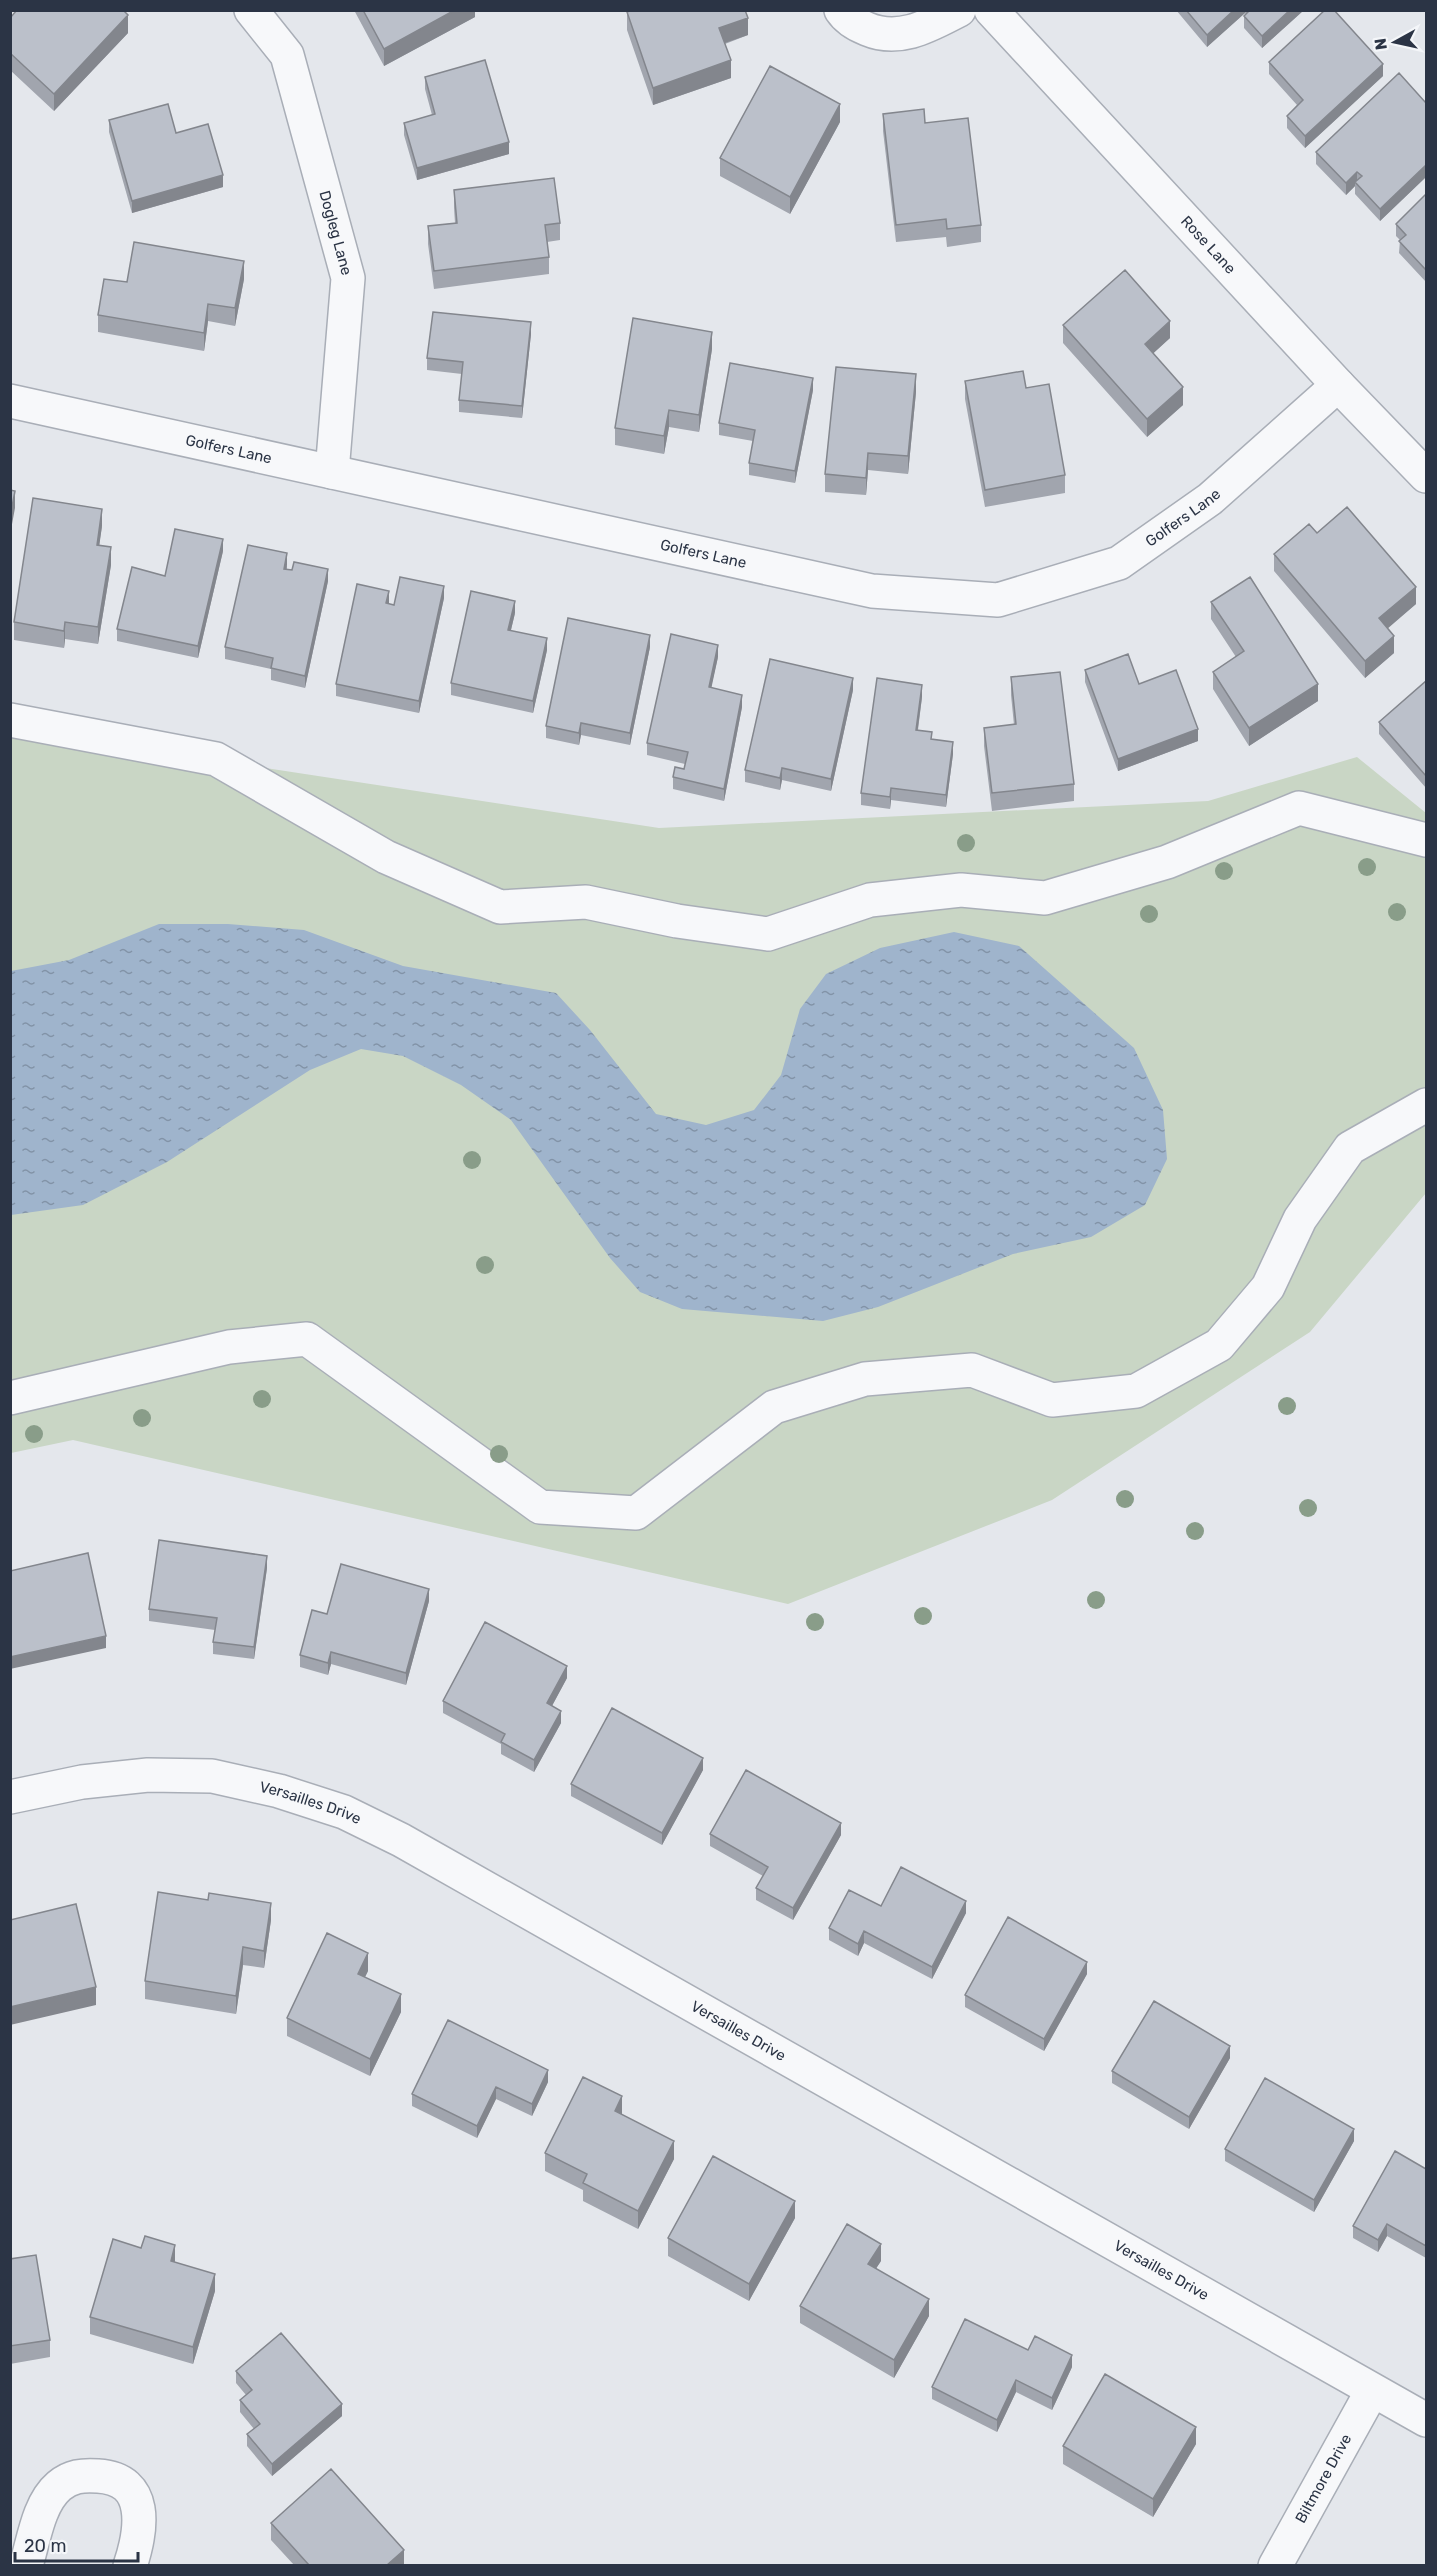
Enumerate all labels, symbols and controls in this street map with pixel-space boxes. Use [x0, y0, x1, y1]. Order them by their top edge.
north arrow [1365, 12, 1425, 72]
text: N [1370, 37, 1391, 51]
street label: Dogleg Lane [316, 189, 356, 277]
street label: Rose Lane [1177, 212, 1240, 278]
street label: Golfers Lane [184, 431, 274, 467]
street label: Golfers Lane [1142, 485, 1224, 550]
street label: Golfers Lane [659, 536, 748, 572]
street label: Versailles Drive [258, 1778, 364, 1828]
street label: Versailles Drive [688, 1997, 789, 2065]
street label: Versailles Drive [1111, 2236, 1212, 2304]
street label: Biltmore Drive [1292, 2431, 1355, 2526]
scale bar [15, 2525, 138, 2563]
text: 20 m [24, 2535, 66, 2557]

